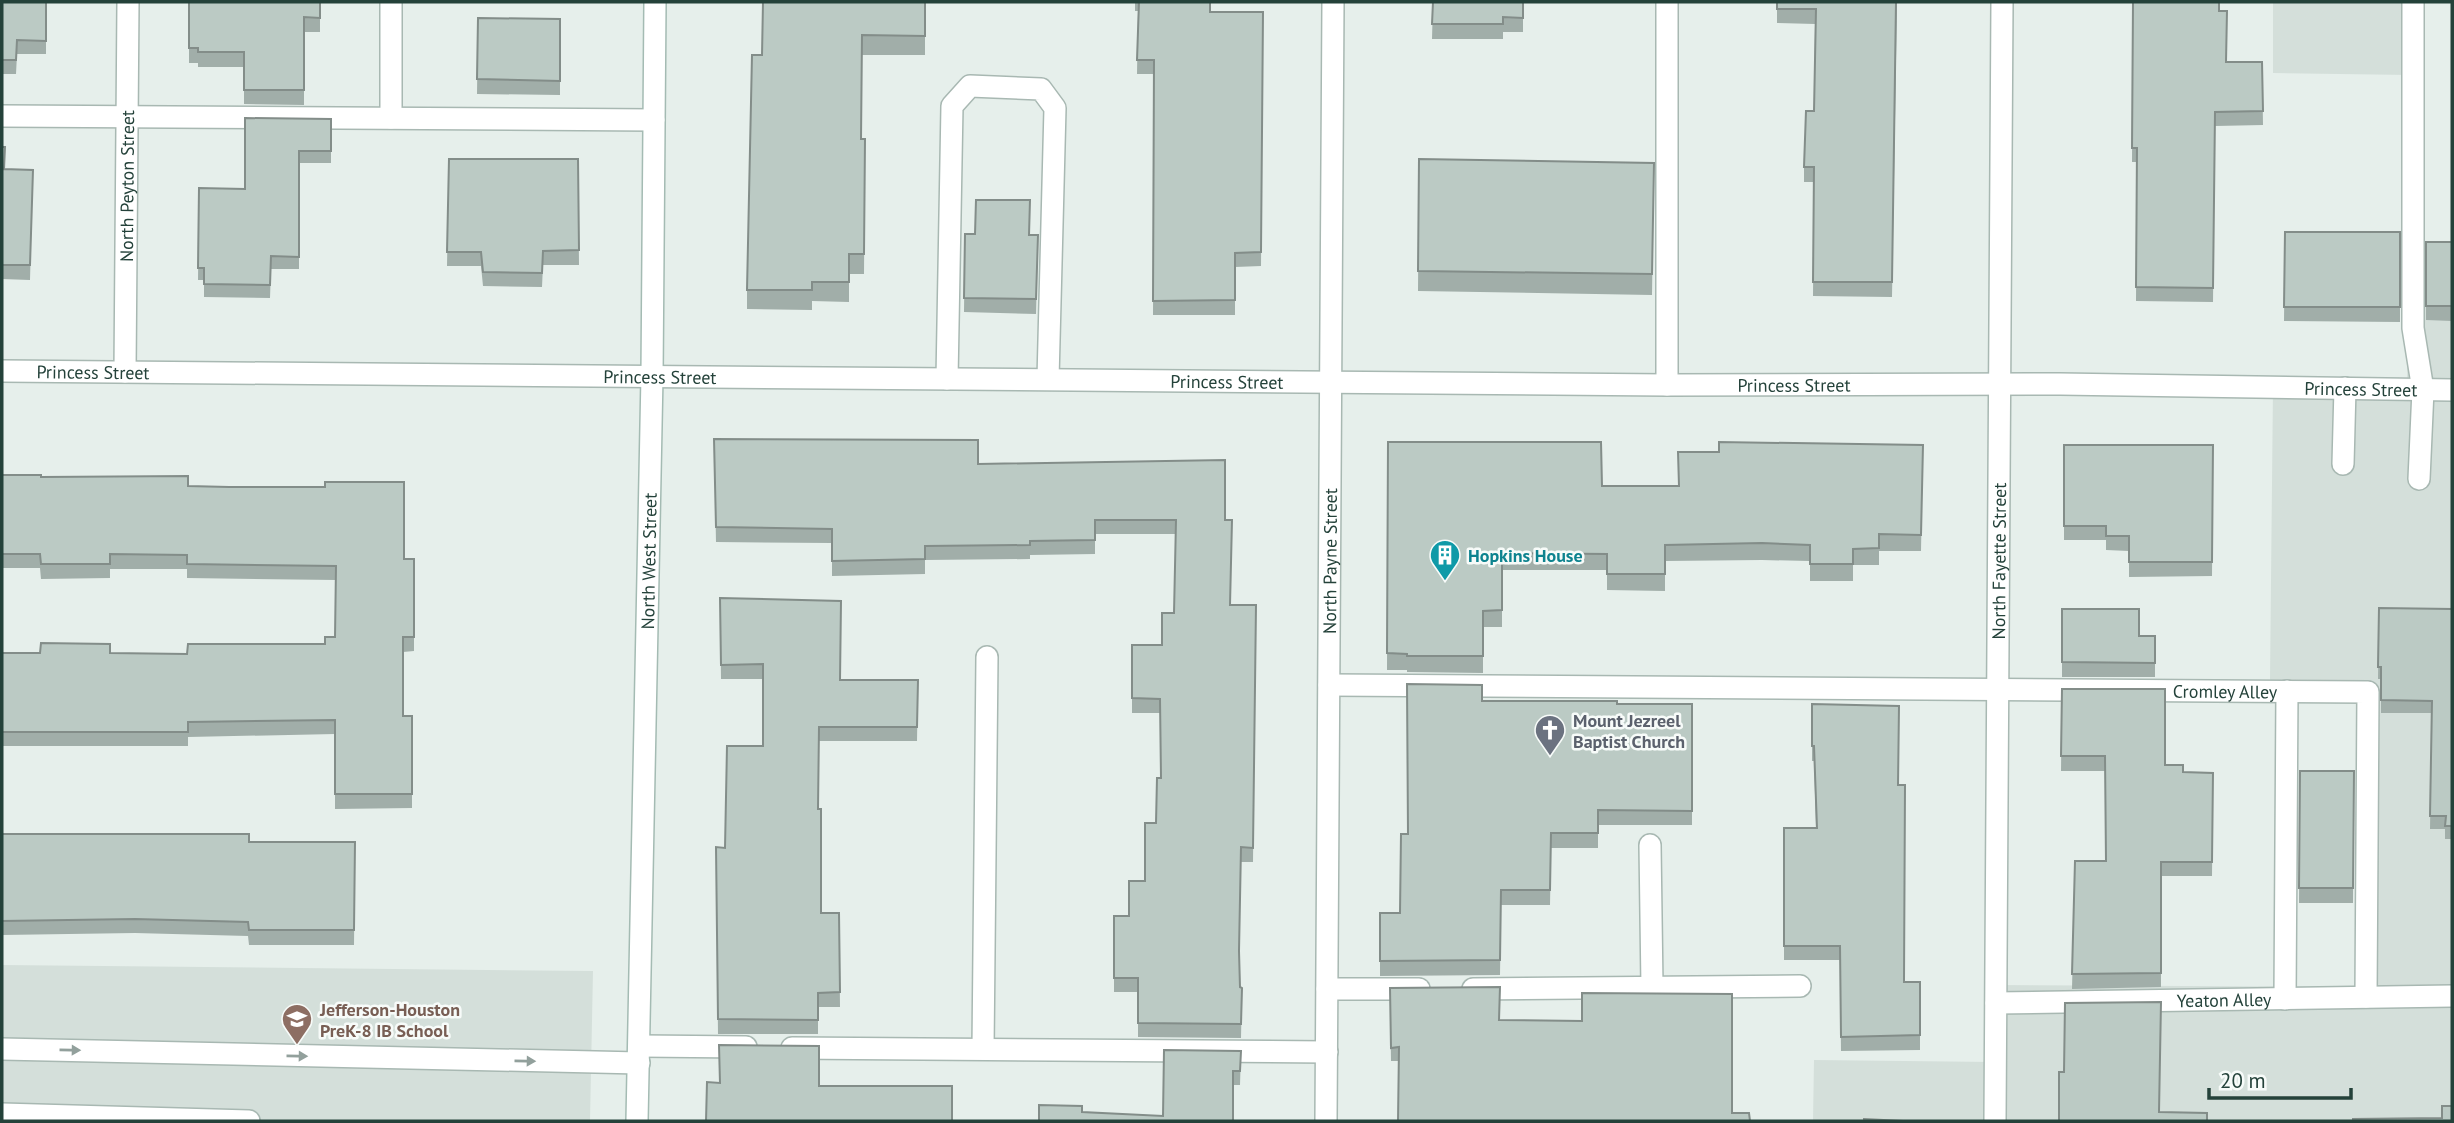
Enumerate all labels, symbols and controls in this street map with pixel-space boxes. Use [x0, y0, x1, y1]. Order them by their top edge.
street label: North Peyton Street [114, 110, 139, 262]
street label: Princess Street [36, 360, 150, 384]
street label: Princess Street [603, 365, 717, 389]
street label: Princess Street [1170, 369, 1284, 393]
street label: Princess Street [1737, 373, 1851, 396]
street label: Princess Street [2304, 376, 2418, 401]
street label: North Fayette Street [1987, 483, 2010, 640]
street label: North Payne Street [1318, 488, 1341, 634]
street label: North West Street [635, 493, 661, 630]
building icon: Hopkins House [1428, 538, 1462, 582]
place label: Hopkins House [1468, 544, 1583, 567]
street label: Cromley Alley [2173, 679, 2278, 703]
place label: Mount Jezreel Baptist Church [1573, 709, 1685, 753]
church icon: Mount Jezreel Baptist Church [1533, 713, 1567, 757]
street label: Yeaton Alley [2177, 987, 2272, 1012]
place label: Jefferson-Houston PreK-8 IB School [319, 998, 460, 1042]
school or university icon: Jefferson-Houston PreK-8 IB School [280, 1002, 314, 1046]
one-way arrow [59, 1045, 81, 1056]
one-way arrow [287, 1050, 309, 1061]
one-way arrow [514, 1055, 536, 1067]
scale bar [2209, 1056, 2351, 1100]
text: 20 m [2220, 1067, 2266, 1094]

